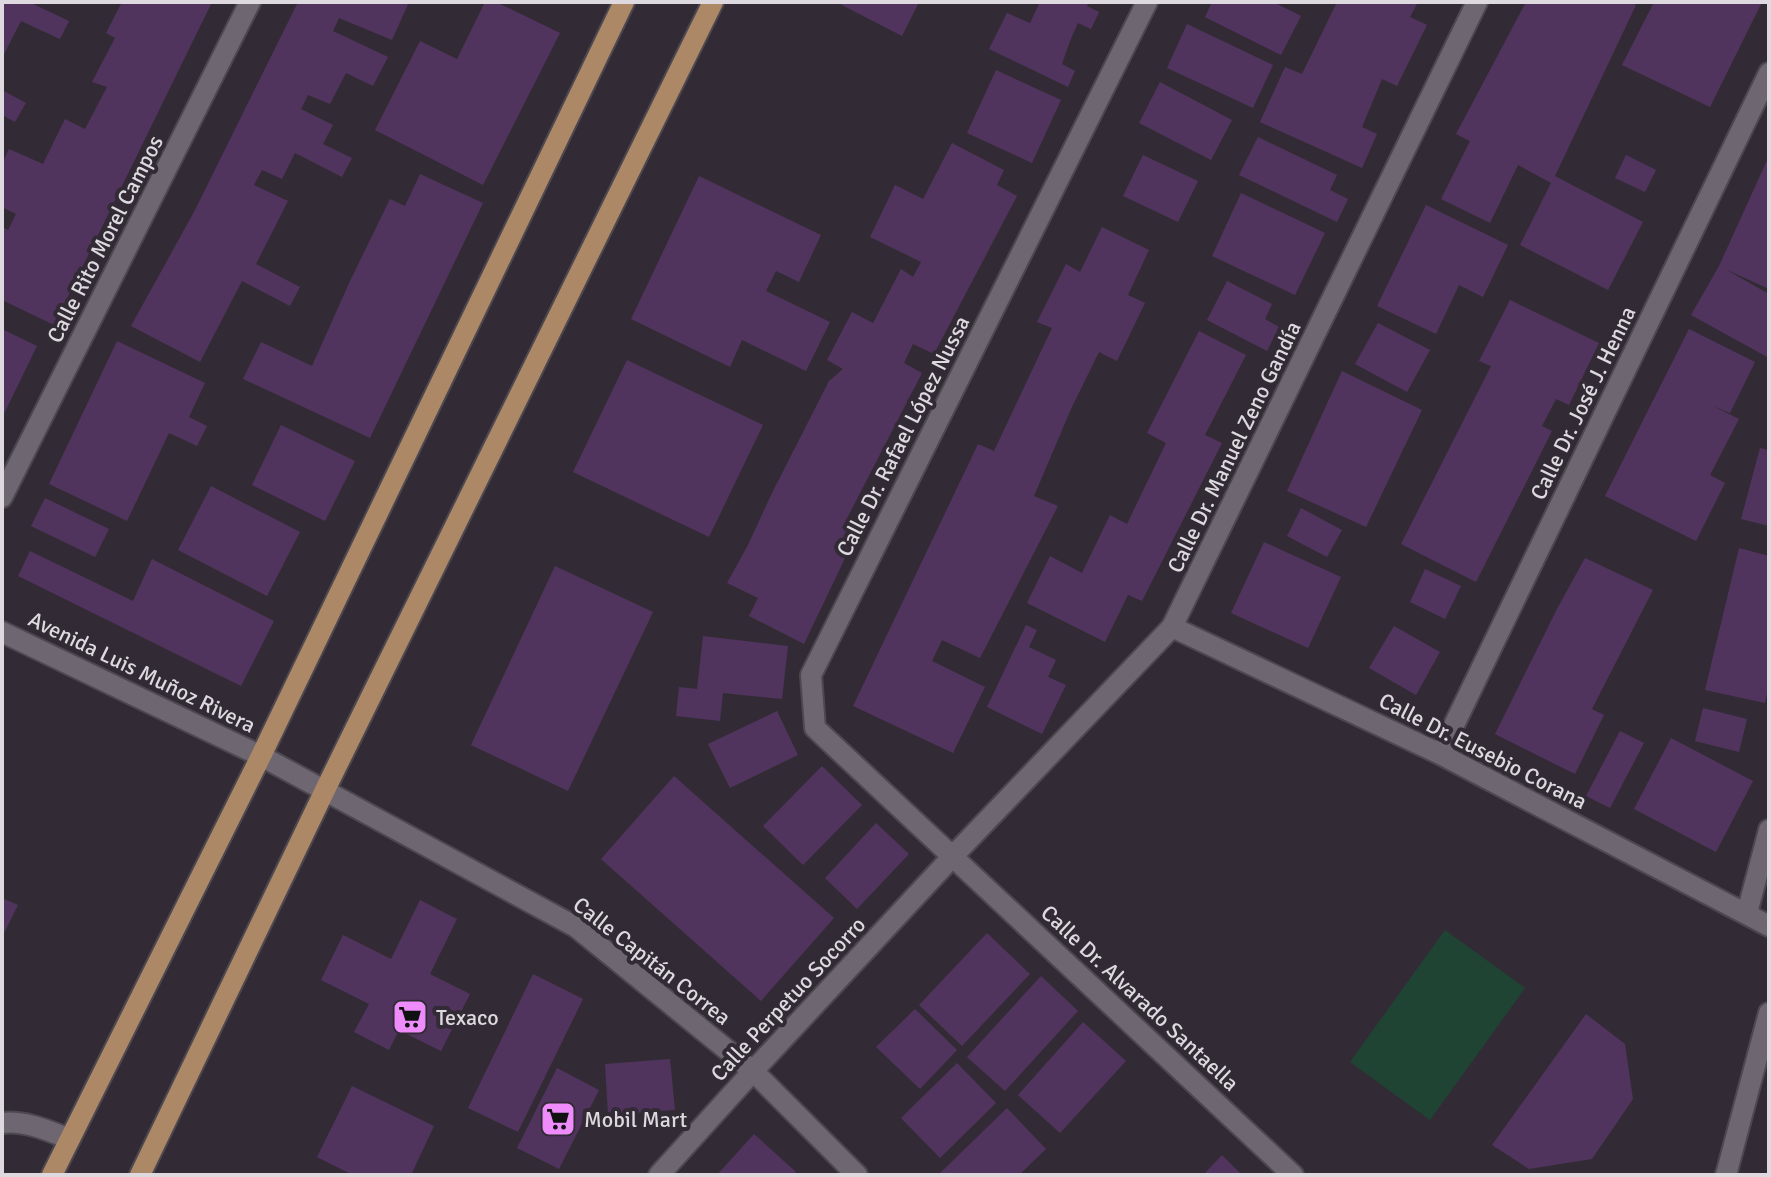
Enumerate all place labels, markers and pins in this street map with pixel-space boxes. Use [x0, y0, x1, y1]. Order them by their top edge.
supermarket icon: Texaco [391, 998, 429, 1036]
place label: Texaco [436, 1004, 499, 1031]
supermarket icon: Mobil Mart [539, 1100, 577, 1138]
place label: Mobil Mart [584, 1106, 688, 1133]

